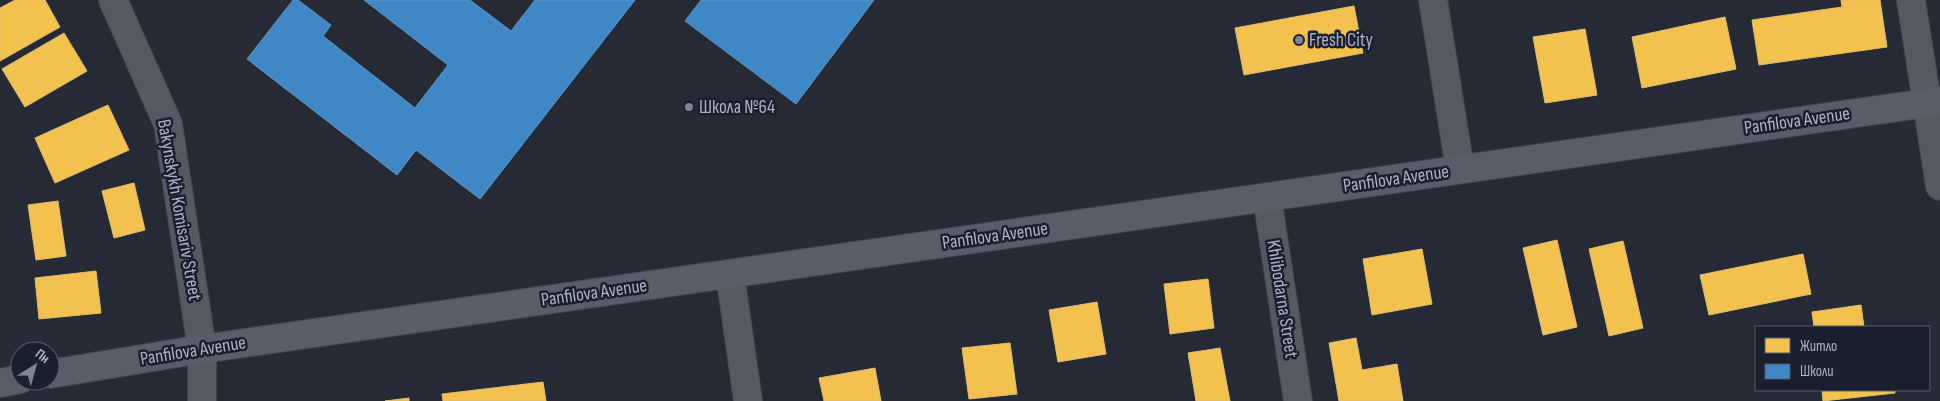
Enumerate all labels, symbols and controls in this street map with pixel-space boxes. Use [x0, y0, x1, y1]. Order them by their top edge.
place label: Fresh City [1309, 29, 1374, 52]
marker: Fresh City [1293, 34, 1305, 46]
place label: Школа №64 [699, 96, 775, 119]
marker: Школа №64 [683, 101, 695, 113]
street label: Panfilova Avenue [1743, 102, 1851, 140]
street label: Bakynskykh Komisariv Street [152, 118, 206, 303]
street label: Panfilova Avenue [1342, 160, 1450, 198]
street label: Panfilova Avenue [941, 217, 1049, 255]
street label: Khlibodarna Street [1261, 238, 1303, 360]
street label: Panfilova Avenue [540, 274, 648, 312]
legend [1755, 326, 1930, 391]
street label: Panfilova Avenue [139, 331, 247, 371]
text: Житло [1800, 337, 1837, 356]
north arrow [10, 341, 60, 391]
text: Пн [32, 345, 53, 367]
text: Школи [1800, 362, 1833, 381]

